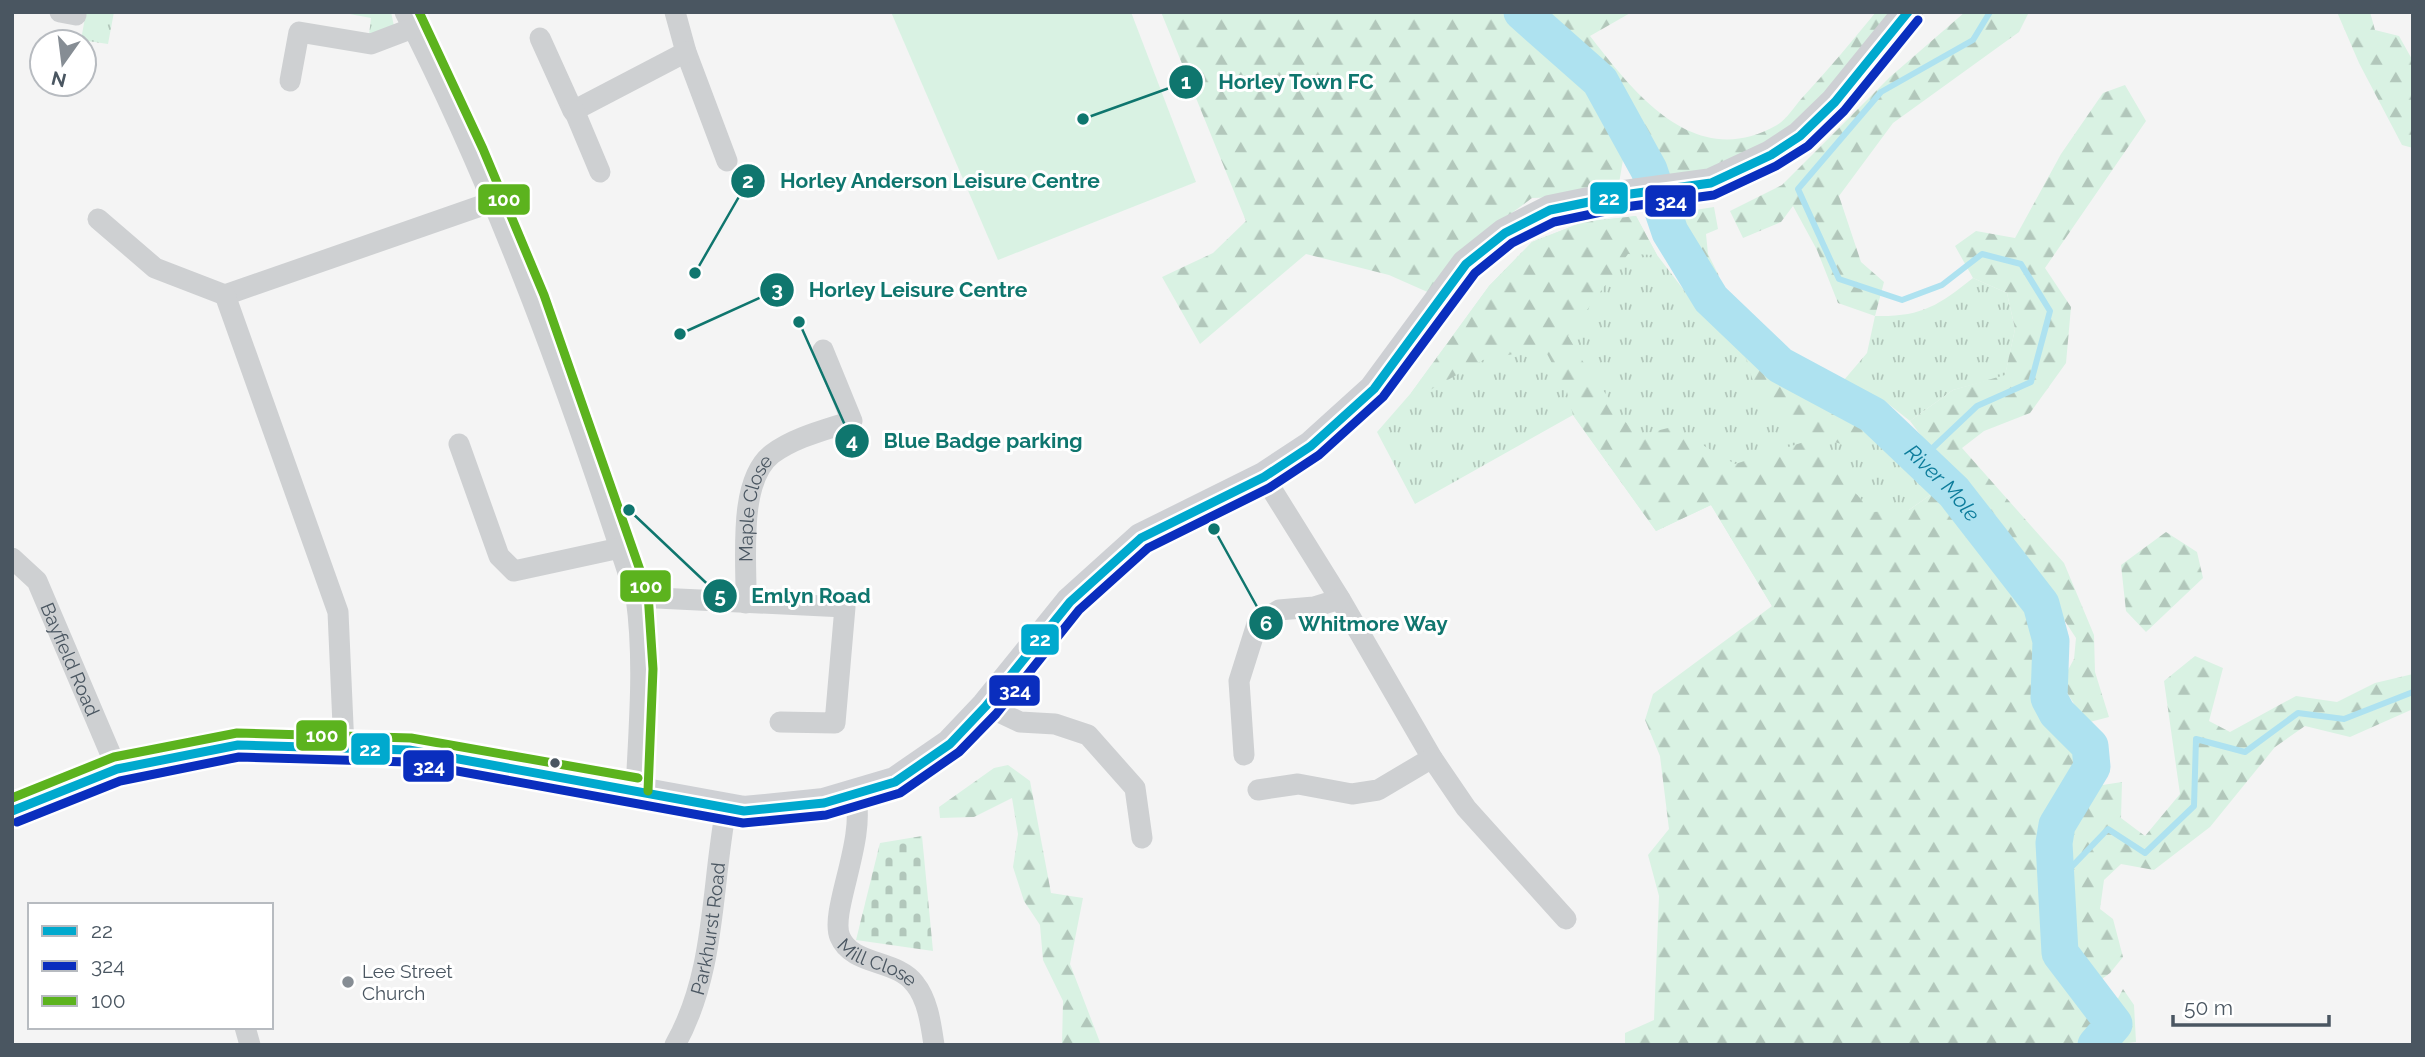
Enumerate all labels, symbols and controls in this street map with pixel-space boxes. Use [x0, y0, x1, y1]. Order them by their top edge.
north arrow [28, 28, 98, 98]
callout: Horley Town FC [1168, 61, 1388, 103]
text: N [49, 67, 69, 92]
text: 1 [1181, 69, 1191, 94]
text: Horley Town FC [1218, 69, 1374, 94]
callout: Horley Anderson Leisure Centre [731, 160, 1115, 202]
text: 2 [742, 168, 754, 193]
text: Horley Anderson Leisure Centre [780, 168, 1100, 193]
line badge: 22 [1589, 181, 1629, 215]
line badge: 100 [477, 183, 531, 216]
line badge: 324 [1644, 184, 1697, 218]
text: 22 [1598, 187, 1620, 209]
text: 100 [488, 188, 520, 210]
text: 324 [1655, 190, 1687, 212]
callout: Horley Leisure Centre [760, 269, 1042, 311]
text: 3 [771, 277, 783, 302]
text: Horley Leisure Centre [809, 277, 1028, 302]
callout: Blue Badge parking [834, 420, 1096, 462]
text: 4 [846, 428, 858, 453]
text: Blue Badge parking [884, 428, 1082, 453]
water label: River Mole [1900, 439, 1985, 526]
street label: Maple Close [734, 450, 777, 562]
line badge: 100 [619, 569, 672, 603]
text: 100 [630, 575, 662, 597]
callout: Emlyn Road [702, 575, 885, 617]
text: 5 [714, 583, 726, 608]
text: Emlyn Road [751, 583, 871, 608]
street label: Bayfield Road [36, 599, 104, 719]
callout: Whitmore Way [1249, 602, 1462, 644]
text: 6 [1260, 611, 1272, 636]
text: Whitmore Way [1298, 611, 1448, 636]
line badge: 22 [1020, 623, 1060, 656]
text: 22 [1029, 628, 1051, 650]
line badge: 324 [988, 674, 1041, 707]
text: 324 [999, 679, 1031, 701]
line badge: 100 [295, 719, 348, 752]
text: 100 [306, 724, 338, 746]
line badge: 22 [350, 732, 391, 766]
text: 22 [359, 738, 381, 760]
line badge: 324 [402, 749, 455, 783]
text: 324 [413, 755, 445, 777]
unlabelled marker [548, 756, 562, 770]
street label: Parkhurst Road [686, 861, 729, 997]
legend [28, 903, 273, 1029]
text: 22 [91, 918, 113, 943]
street label: Mill Close [833, 934, 922, 990]
text: 324 [91, 953, 125, 978]
place label: Lee Street Church [362, 960, 453, 1004]
marker: Lee Street Church [340, 974, 356, 990]
scale bar [2173, 984, 2329, 1028]
text: 100 [91, 988, 126, 1013]
text: 50 m [2184, 995, 2233, 1020]

